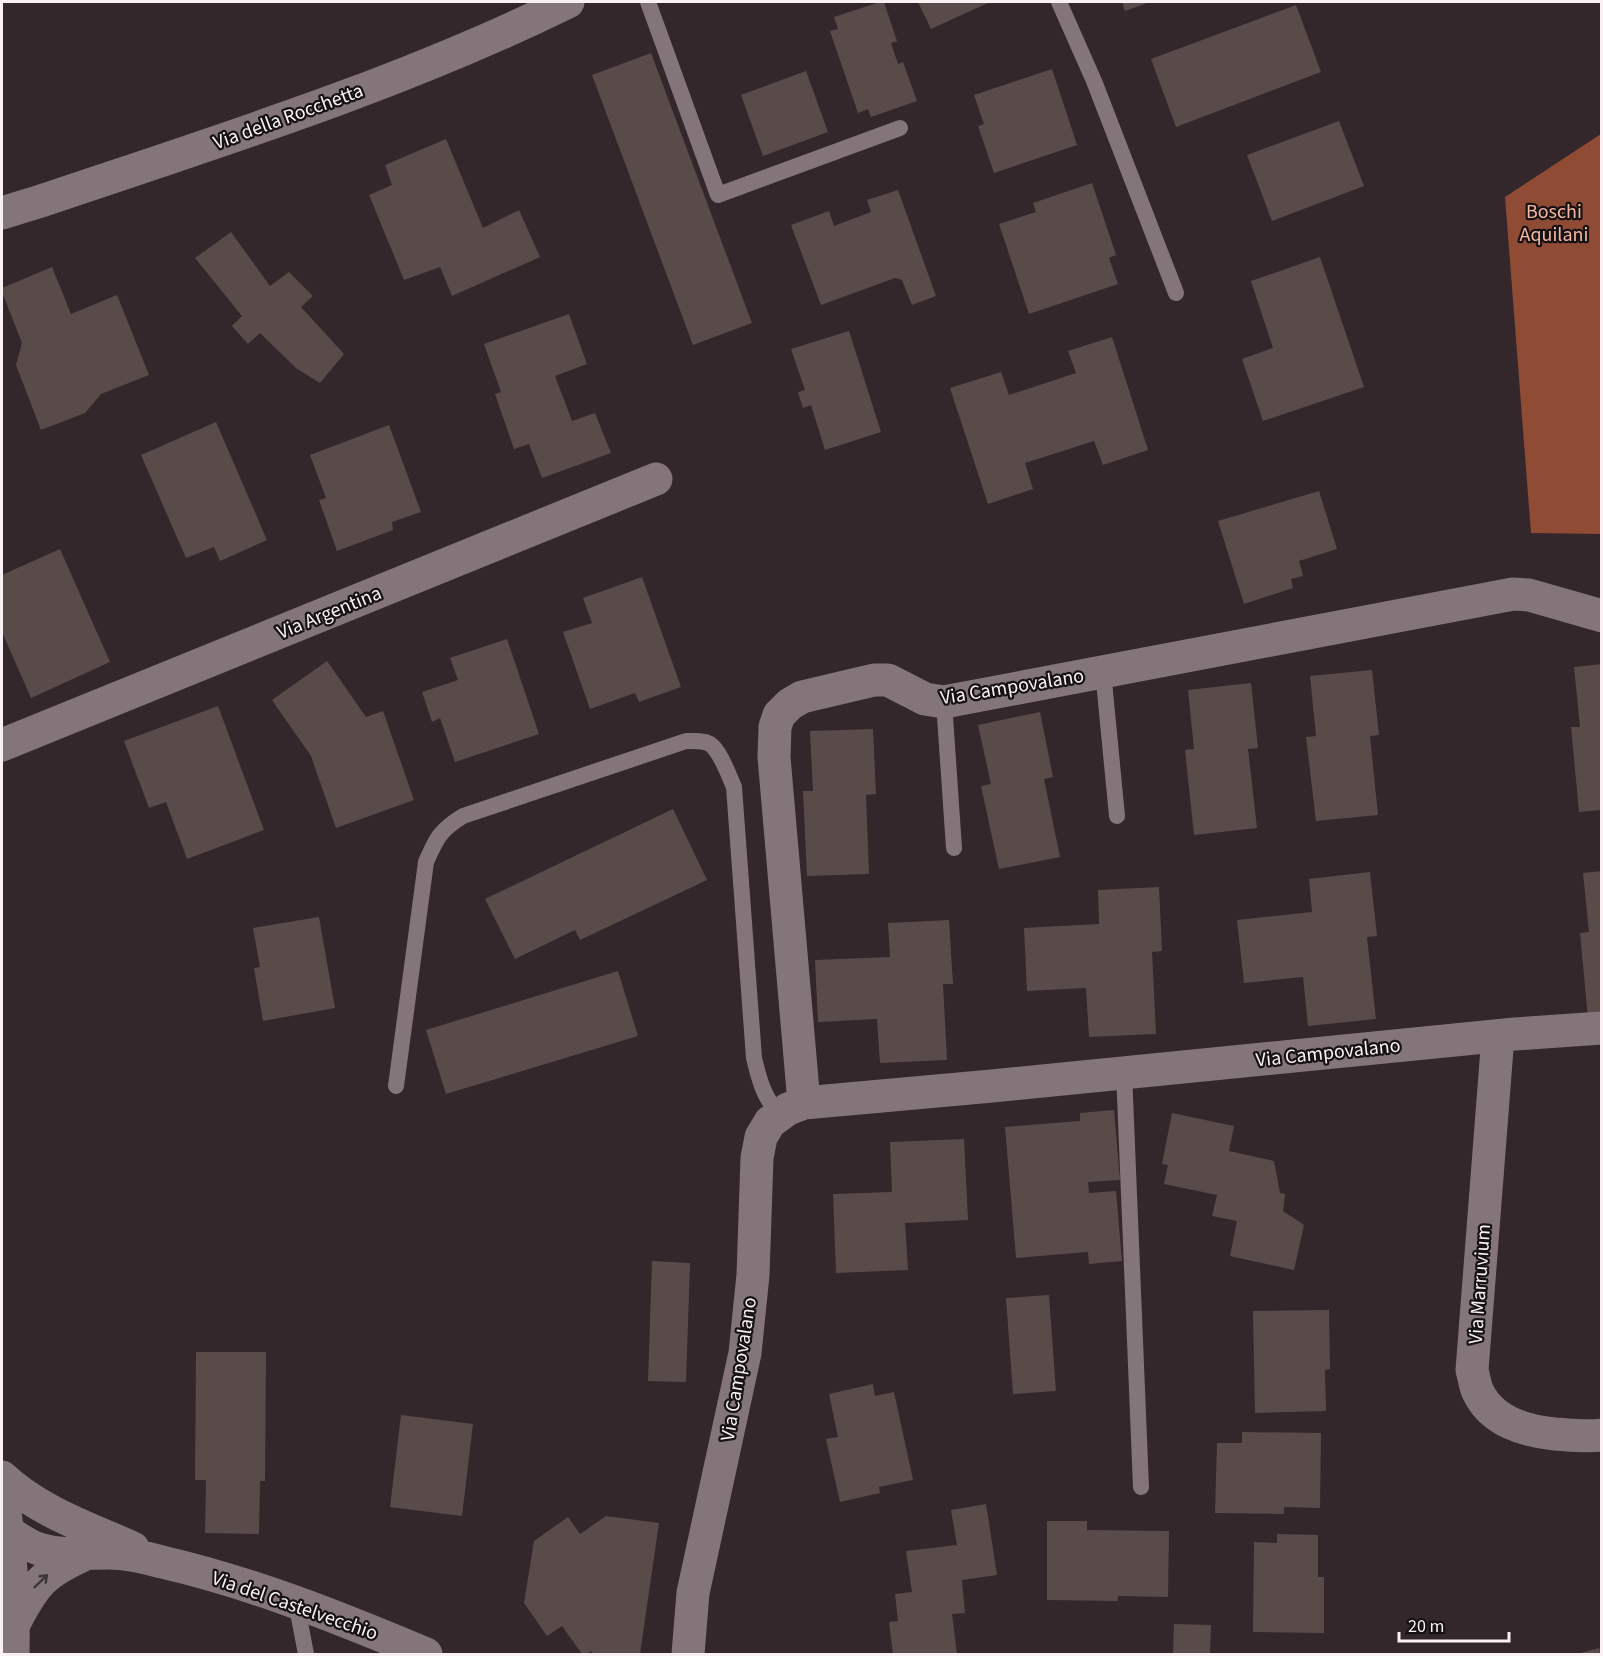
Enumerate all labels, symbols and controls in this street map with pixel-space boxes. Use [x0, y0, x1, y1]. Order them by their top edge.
street label: Via della Rocchetta [209, 77, 367, 157]
park label: Boschi Aquilani [1520, 198, 1588, 249]
street label: Via Argentina [273, 579, 386, 647]
street label: Via Campovalano [938, 662, 1086, 712]
street label: Via Campovalano [1254, 1031, 1402, 1075]
street label: Via Marruvium [1462, 1223, 1498, 1345]
street label: Via Campovalano [714, 1295, 764, 1443]
street label: Via del Castelvecchio [208, 1564, 382, 1648]
one-way arrow [33, 1574, 48, 1588]
scale bar [1399, 1605, 1508, 1643]
text: 20 m [1408, 1614, 1444, 1639]

